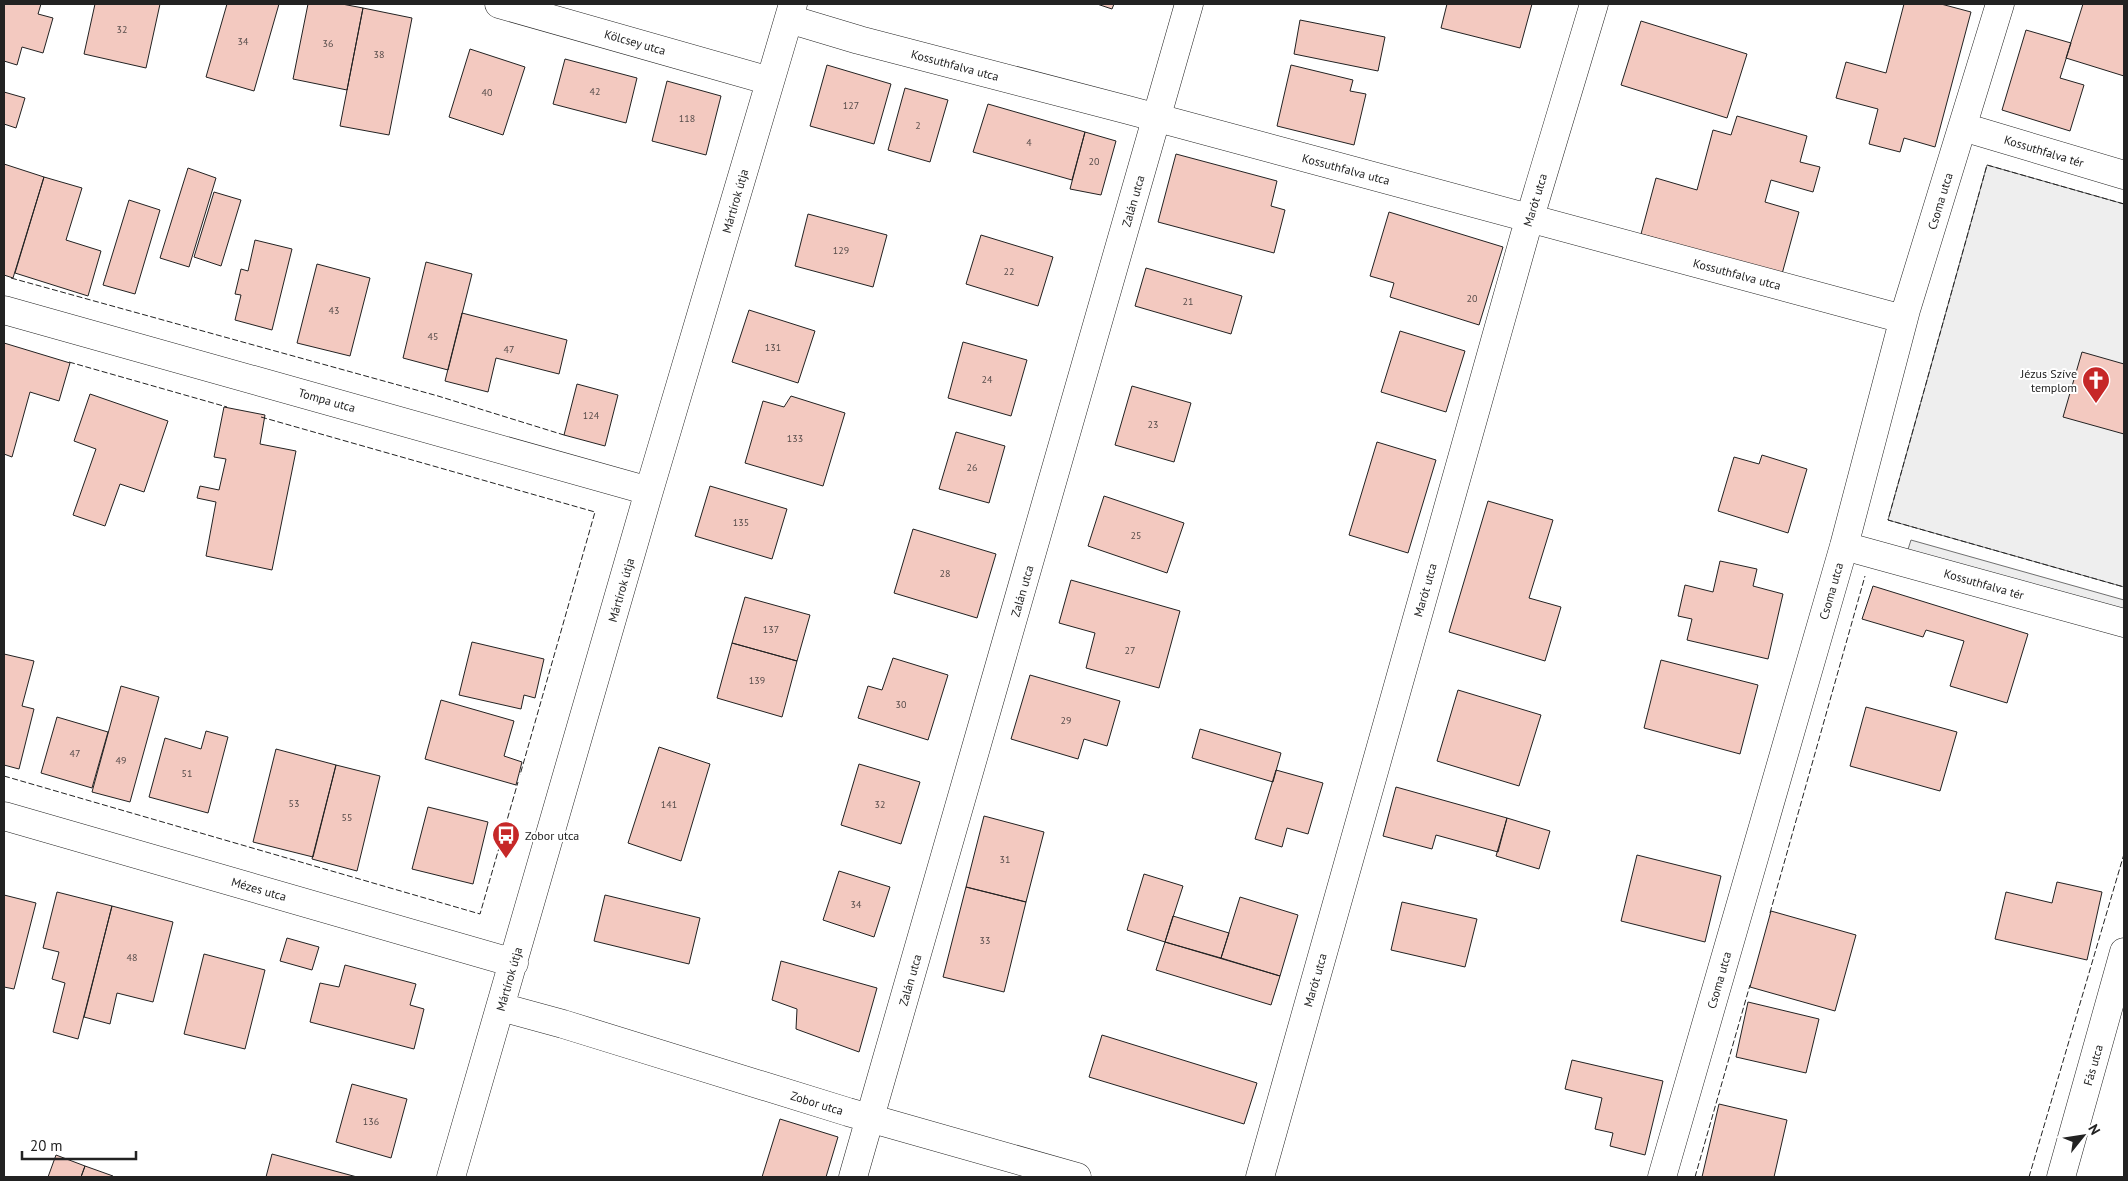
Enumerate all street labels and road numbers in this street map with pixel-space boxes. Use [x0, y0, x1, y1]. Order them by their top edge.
street label: Kölcsey utca [603, 26, 667, 58]
street label: Kossuthfalva utca [909, 46, 1001, 84]
street label: Kossuthfalva tér [2002, 132, 2086, 170]
street label: Kossuthfalva utca [1300, 150, 1392, 188]
street label: Mártírok útja [719, 167, 751, 235]
street label: Marót utca [1520, 171, 1550, 228]
street label: Csoma utca [1924, 171, 1956, 231]
street label: Zalán utca [1118, 173, 1148, 229]
street label: Kossuthfalva utca [1691, 255, 1783, 293]
street label: Tompa utca [297, 385, 357, 415]
street label: Mártírok útja [605, 556, 637, 624]
street label: Marót utca [1410, 561, 1440, 619]
street label: Csoma utca [1816, 561, 1846, 621]
street label: Zalán utca [1007, 563, 1037, 619]
street label: Kossuthfalva tér [1942, 565, 2026, 603]
street label: Mézes utca [230, 874, 288, 904]
street label: Mártírok útja [493, 945, 525, 1013]
street label: Csoma utca [1704, 950, 1734, 1010]
street label: Marót utca [1300, 951, 1330, 1009]
street label: Zalán utca [895, 952, 925, 1008]
street label: Fás utca [2080, 1043, 2106, 1087]
street label: Zobor utca [789, 1088, 845, 1118]

